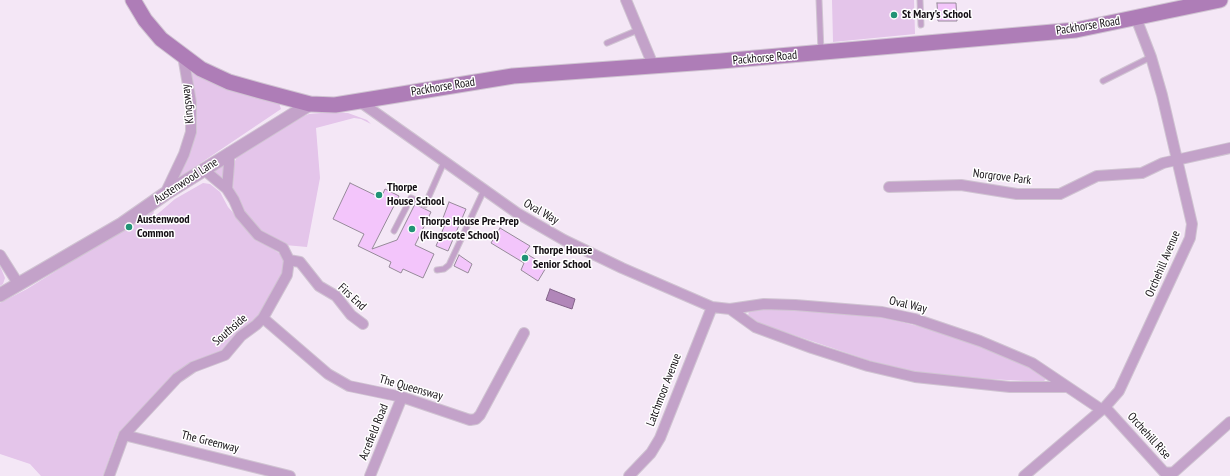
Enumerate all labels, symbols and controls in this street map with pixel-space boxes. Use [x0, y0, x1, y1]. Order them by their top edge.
place label: St Mary's School [902, 8, 971, 22]
marker: St Mary's School [889, 10, 899, 20]
street label: Packhorse Road [1055, 14, 1121, 38]
street label: Packhorse Road [732, 48, 798, 68]
street label: Packhorse Road [410, 75, 476, 99]
street label: Kingsway [179, 84, 197, 124]
street label: Austenwood Lane [151, 155, 221, 207]
street label: Norgrove Park [972, 166, 1032, 188]
place label: Thorpe House School [387, 181, 444, 209]
marker: Thorpe House School [374, 190, 384, 200]
street label: Oval Way [521, 196, 561, 228]
place label: Austenwood Common [137, 213, 190, 241]
place label: Thorpe House Pre-Prep (Kingscote School) [420, 215, 519, 243]
marker: Austenwood Common [124, 222, 134, 232]
marker: Thorpe House Pre-Prep (Kingscote School) [407, 224, 417, 234]
street label: Orchehill Avenue [1143, 229, 1183, 299]
place label: Thorpe House Senior School [533, 244, 592, 272]
marker: Thorpe House Senior School [520, 253, 530, 263]
street label: Firs End [335, 280, 369, 314]
street label: Oval Way [888, 294, 928, 316]
street label: Southside [210, 311, 250, 349]
street label: Latchmoor Avenue [644, 352, 684, 428]
street label: The Queensway [378, 372, 444, 404]
street label: Acrefield Road [356, 402, 392, 462]
street label: Orchehill Rise [1124, 410, 1174, 462]
street label: The Greenway [180, 428, 240, 456]

